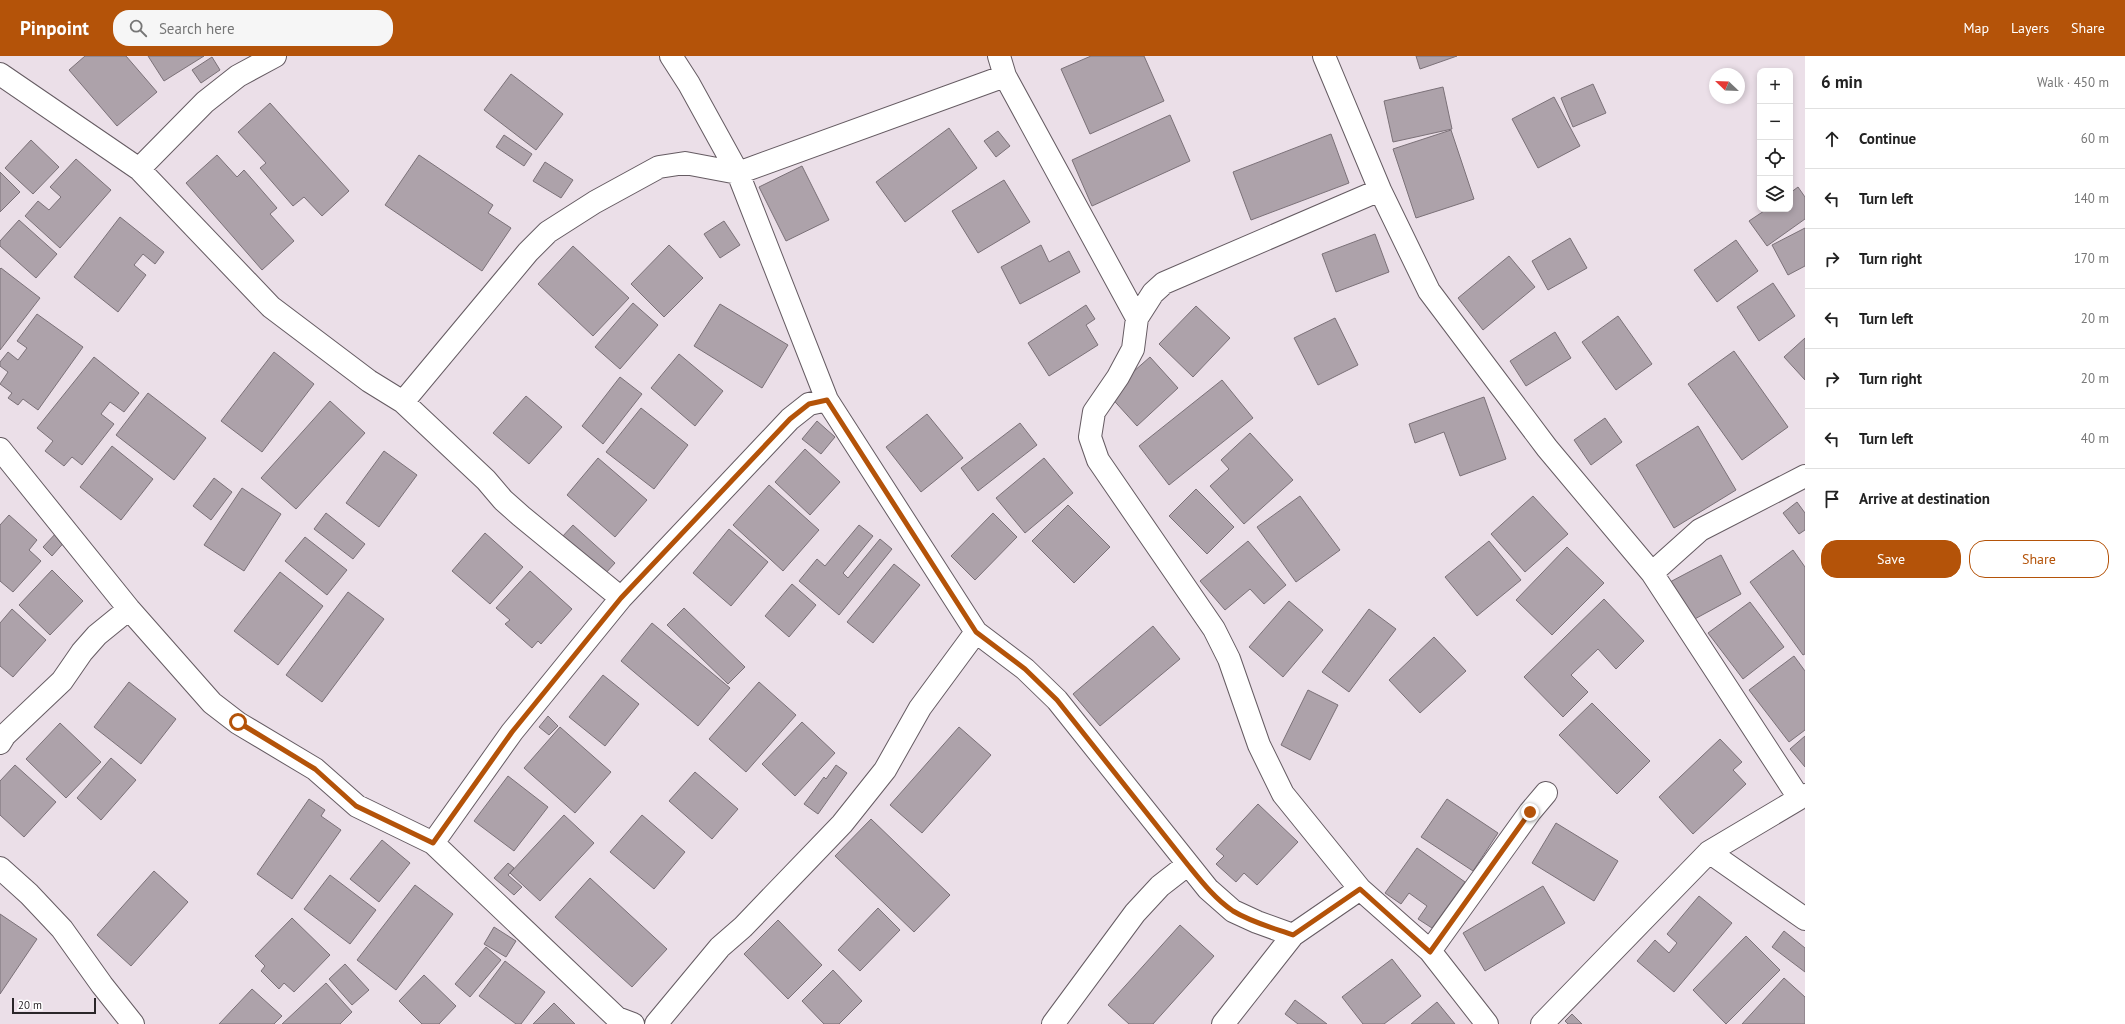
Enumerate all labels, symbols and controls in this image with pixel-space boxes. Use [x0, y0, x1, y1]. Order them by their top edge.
search box [113, 10, 393, 46]
text: Pinpoint [20, 16, 89, 40]
icon: search [127, 17, 149, 39]
text: Search here [159, 19, 235, 38]
text: Map [1963, 19, 1989, 37]
text: Layers [2011, 19, 2049, 37]
text: Share [2071, 19, 2105, 37]
north arrow [1709, 68, 1745, 104]
map controls [1757, 68, 1793, 212]
button: + [1757, 68, 1793, 104]
text: 6 min [1821, 71, 1862, 93]
text: Walk · 450 m [2037, 74, 2109, 91]
button: − [1757, 104, 1793, 140]
icon: ahead [1821, 128, 1843, 150]
text: Continue [1859, 129, 1916, 148]
text: 60 m [2081, 130, 2109, 147]
button: locate [1757, 140, 1793, 176]
button: layers [1757, 176, 1793, 212]
icon: left [1821, 188, 1843, 210]
text: Turn left [1859, 189, 1913, 208]
text: 140 m [2074, 190, 2109, 207]
icon: right [1821, 248, 1843, 270]
text: Turn right [1859, 249, 1922, 268]
text: 170 m [2074, 250, 2109, 267]
icon: left [1821, 308, 1843, 330]
text: Turn left [1859, 309, 1913, 328]
text: 20 m [2081, 310, 2109, 327]
icon: right [1821, 368, 1843, 390]
text: Turn right [1859, 369, 1922, 388]
text: 20 m [2081, 370, 2109, 387]
icon: left [1821, 428, 1843, 450]
text: Turn left [1859, 429, 1913, 448]
text: 40 m [2081, 430, 2109, 447]
icon: arrive [1821, 488, 1843, 510]
text: Arrive at destination [1859, 489, 1990, 508]
button: Save [1821, 540, 1961, 578]
button: Share [1969, 540, 2109, 578]
route start [229, 713, 247, 731]
route end [1521, 803, 1539, 821]
scale bar [12, 996, 96, 1015]
text: 20 m [18, 998, 42, 1012]

